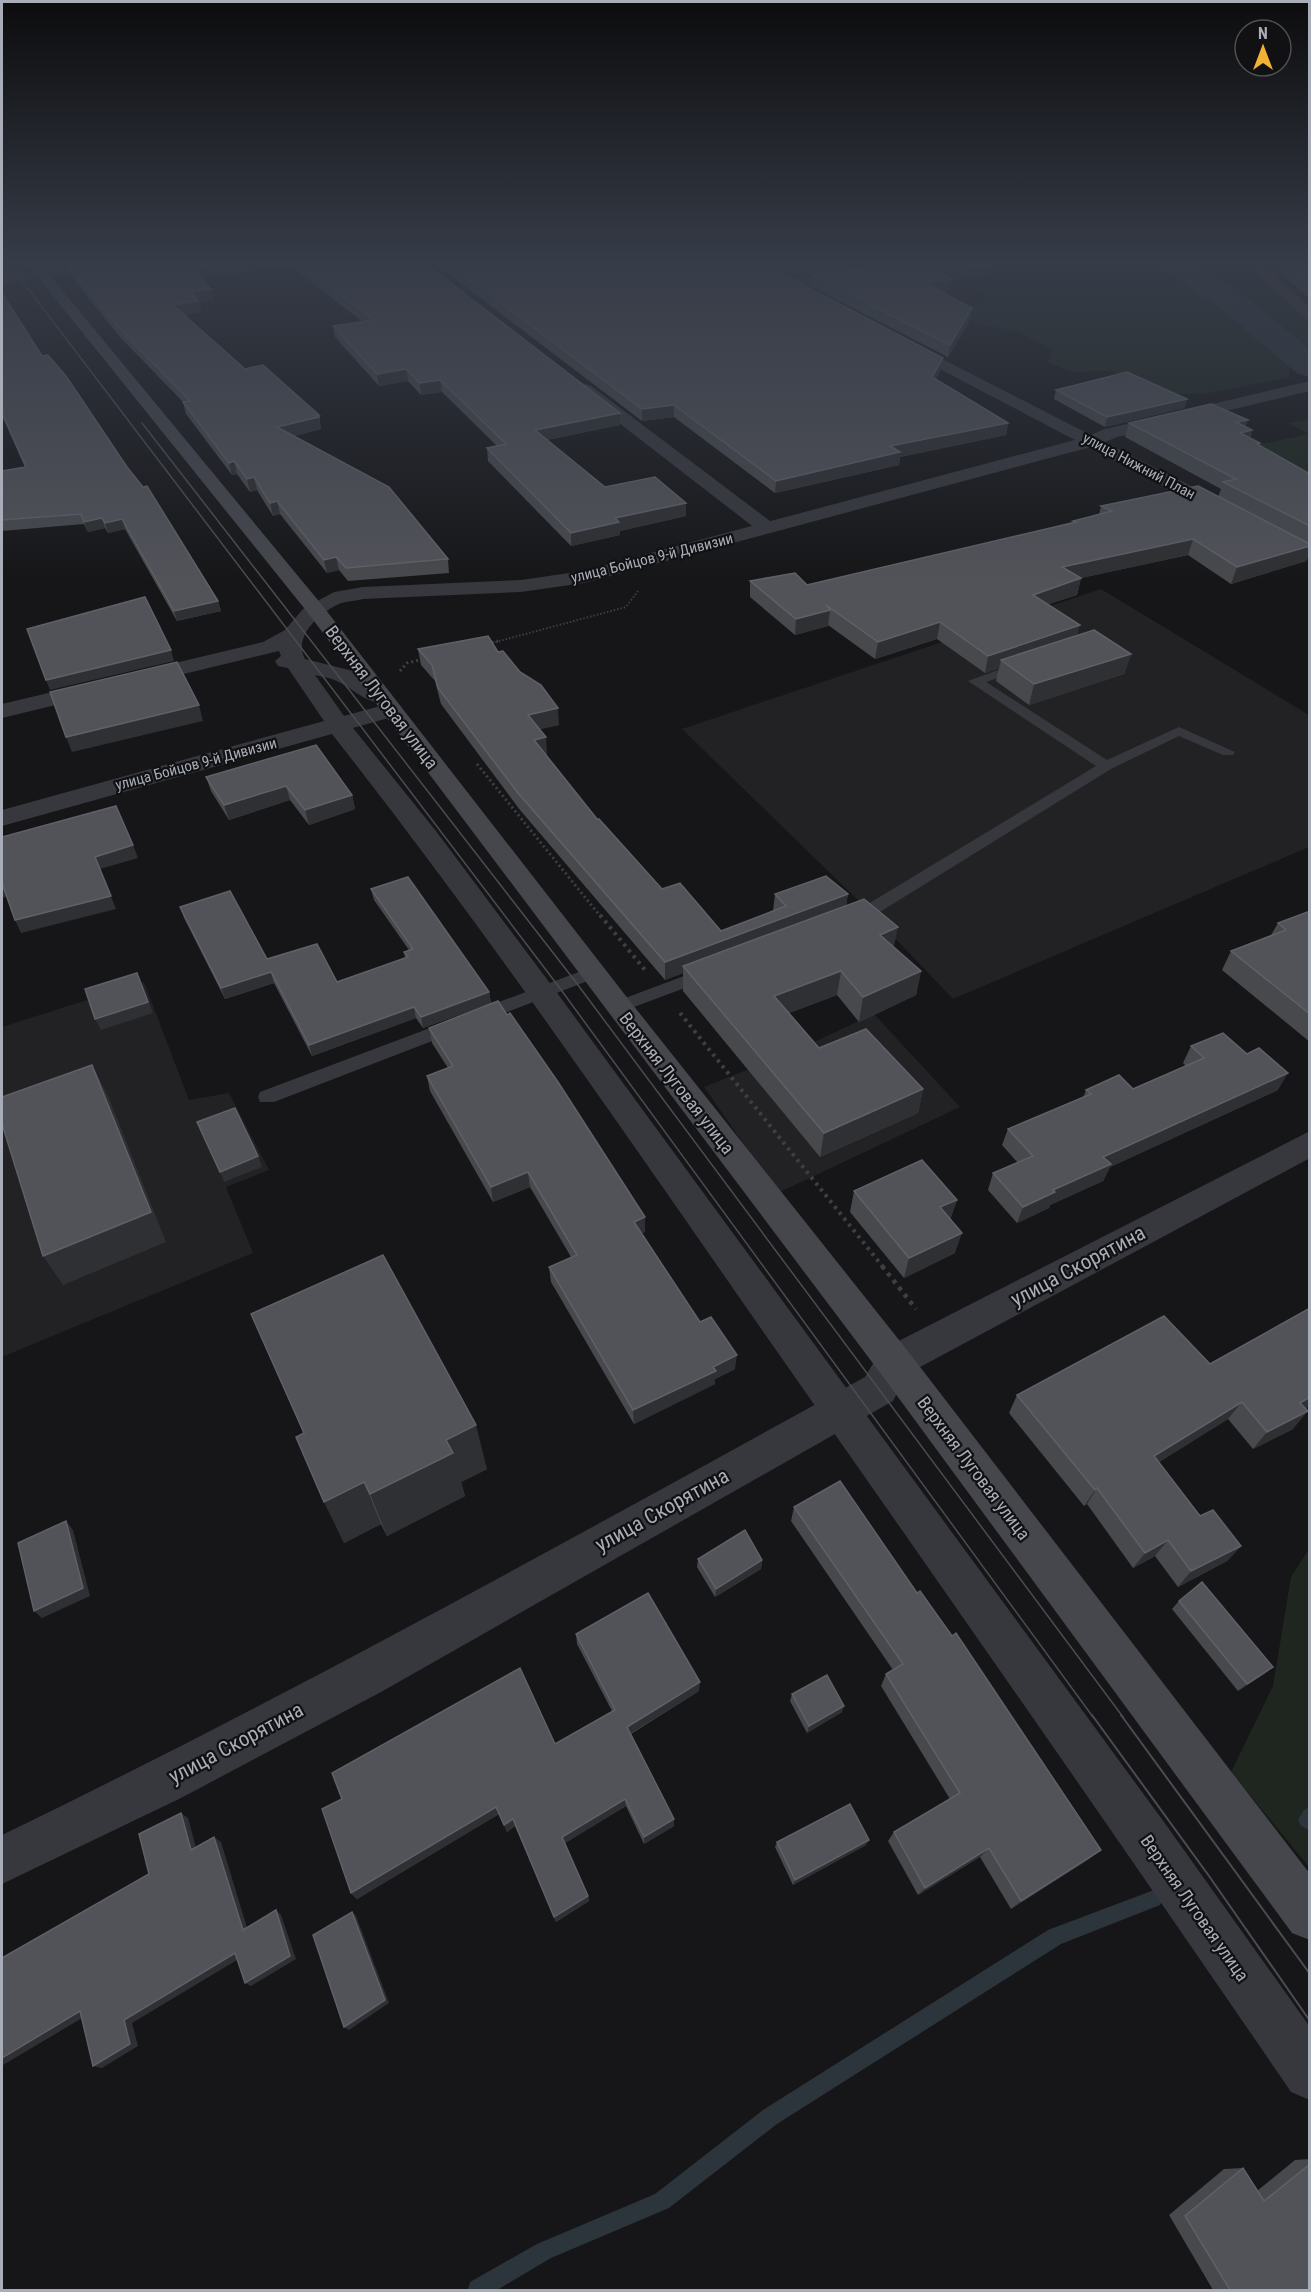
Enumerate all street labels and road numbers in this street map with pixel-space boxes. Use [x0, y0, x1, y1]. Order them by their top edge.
street label: улица Нижний План [1080, 429, 1198, 503]
street label: улица Бойцов 9-й Дивизии [569, 529, 735, 587]
street label: Верхняя Луговая улица [321, 621, 443, 773]
street label: улица Бойцов 9-й Дивизии [113, 734, 279, 794]
street label: Верхняя Луговая улица [615, 1008, 739, 1158]
street label: улица Скорятина [1007, 1220, 1149, 1312]
street label: Верхняя Луговая улица [913, 1392, 1035, 1544]
street label: улица Скорятина [591, 1463, 733, 1557]
street label: улица Скорятина [165, 1697, 307, 1789]
street label: Верхняя Луговая улица [1137, 1831, 1253, 1985]

